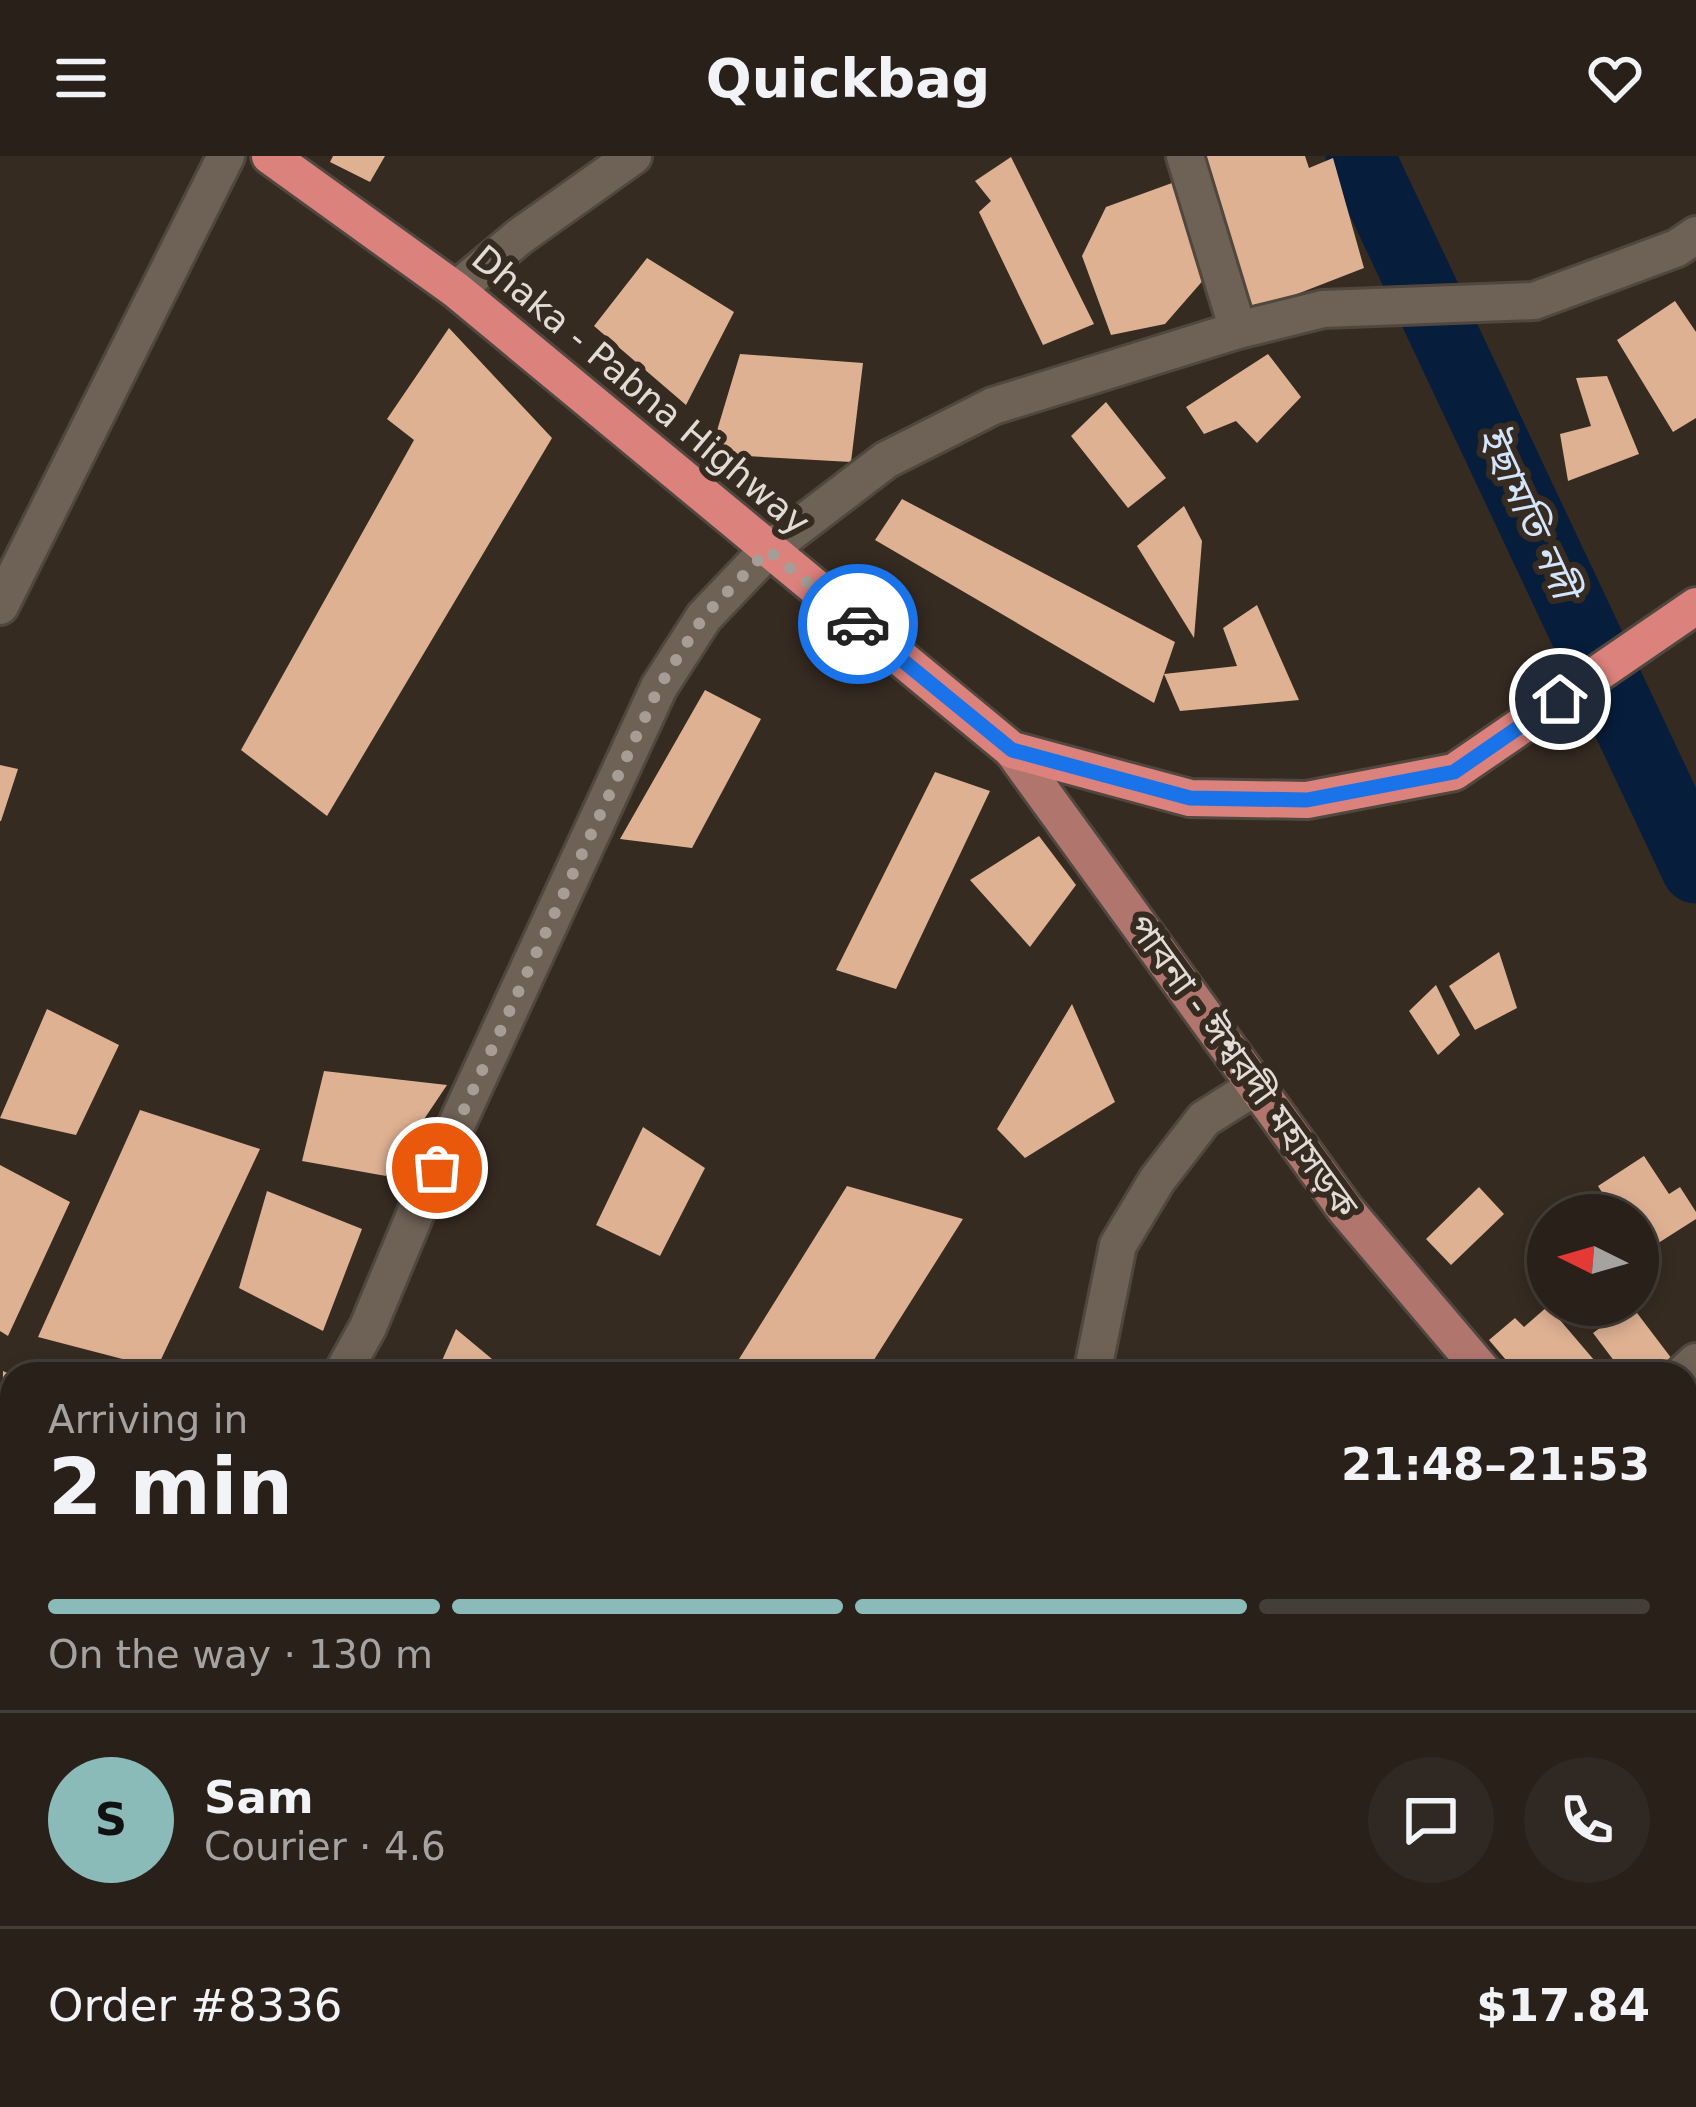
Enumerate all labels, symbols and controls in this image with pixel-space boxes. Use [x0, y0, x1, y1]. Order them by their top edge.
icon: menu [48, 45, 114, 111]
icon: heart [1582, 45, 1648, 111]
text: Quickbag [706, 47, 990, 110]
street label: Dhaka - Pabna Highway [464, 237, 818, 543]
water label: ইছামতি নদী [1469, 419, 1590, 611]
courier [798, 564, 918, 684]
icon: car [825, 591, 891, 657]
pin [1509, 648, 1611, 750]
icon: home [1527, 666, 1593, 732]
street label: পাবনা - ঈশ্বরদী মহাসড়ক [1120, 906, 1368, 1226]
pin [386, 1117, 488, 1219]
icon: bag [404, 1135, 470, 1201]
north arrow [1527, 1194, 1659, 1326]
map controls [1527, 1194, 1659, 1326]
text: Arriving in [48, 1397, 248, 1442]
text: 21:48–21:53 [1341, 1438, 1650, 1491]
text: 2 min [48, 1442, 293, 1532]
text: On the way · 130 m [48, 1632, 433, 1677]
button: chat [1368, 1757, 1494, 1883]
button: phone [1524, 1757, 1650, 1883]
text: Sam [204, 1771, 314, 1824]
text: S [95, 1793, 127, 1846]
text: Courier · 4.6 [204, 1824, 446, 1869]
text: Order #8336 [48, 1979, 342, 2032]
text: $17.84 [1476, 1979, 1650, 2032]

